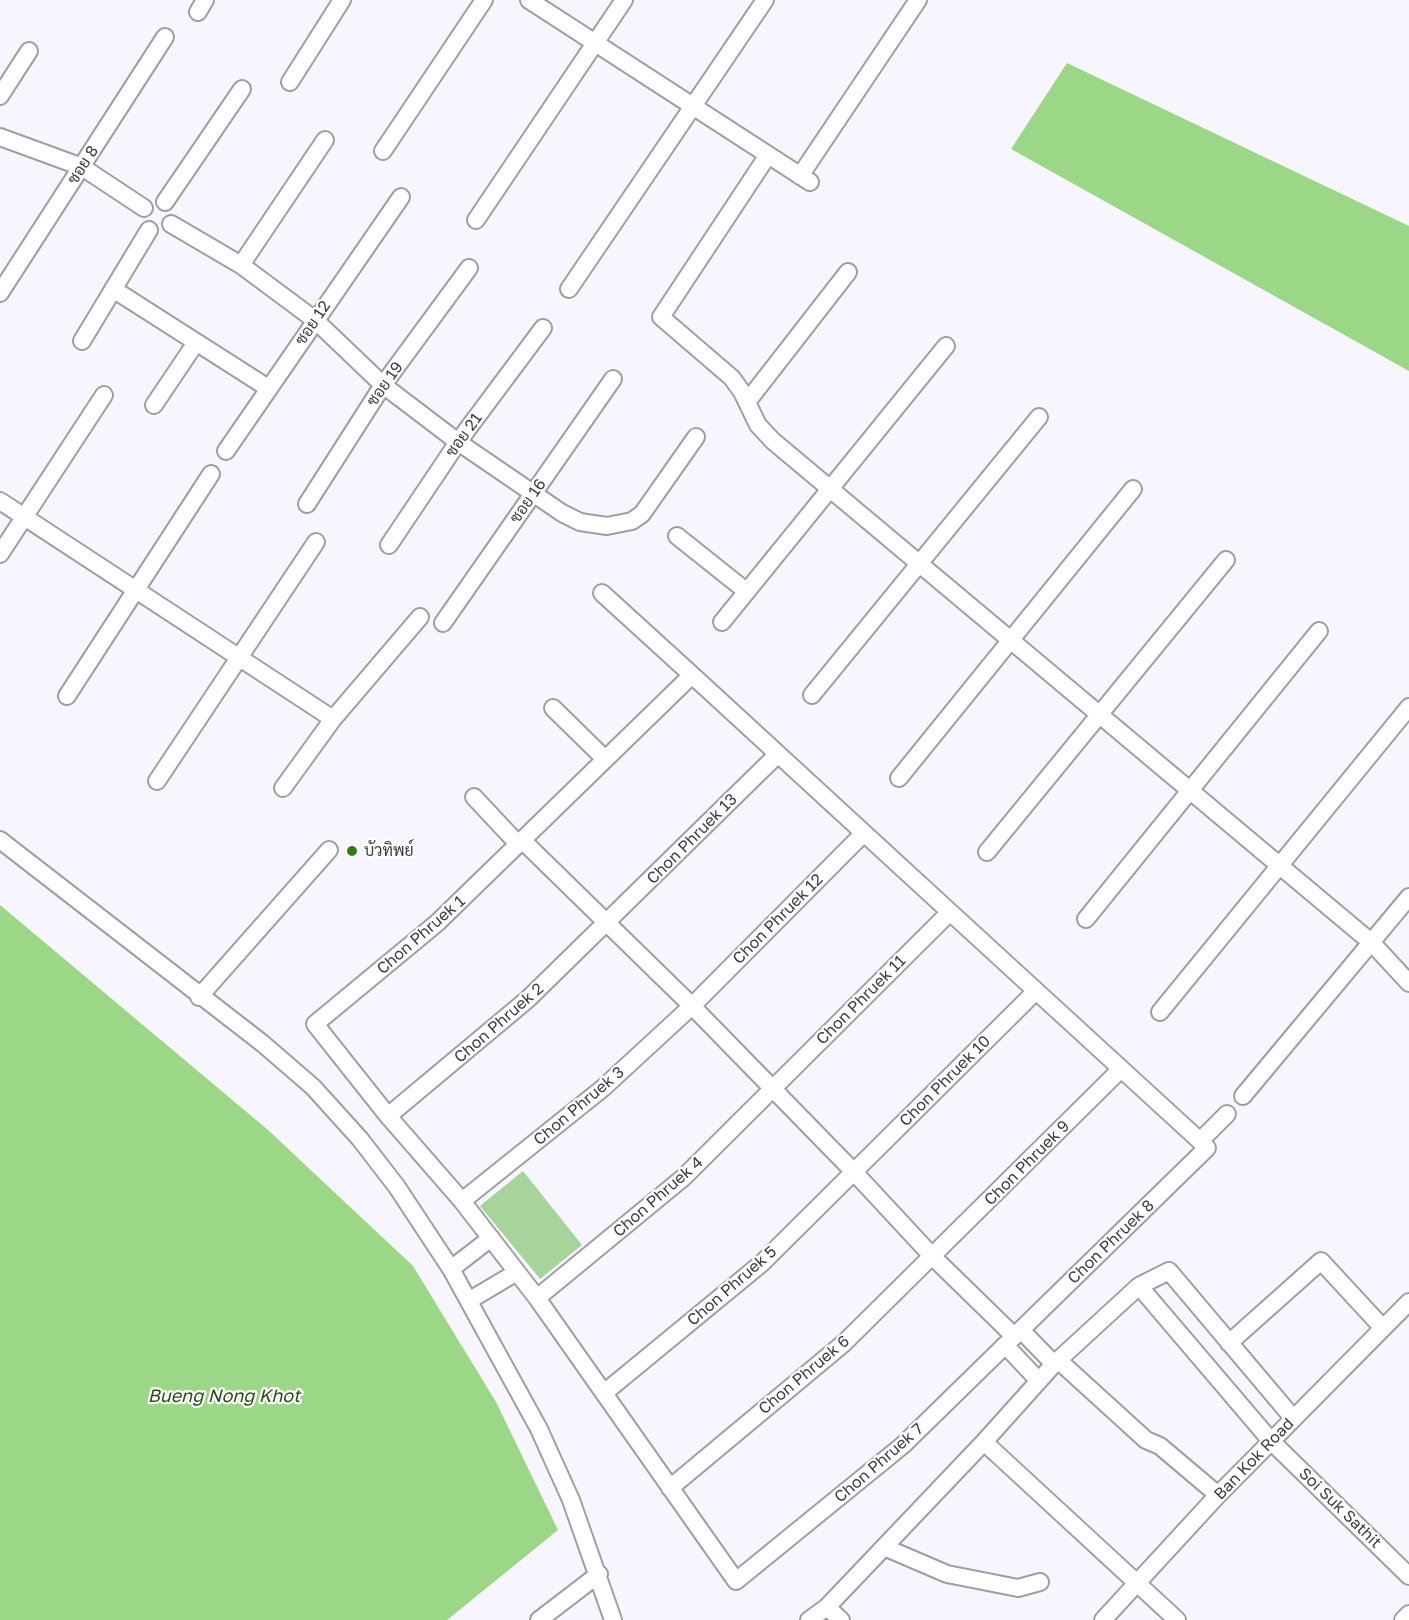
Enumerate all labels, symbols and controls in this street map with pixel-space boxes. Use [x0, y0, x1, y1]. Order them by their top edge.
street label: ซอย 8 [63, 142, 103, 188]
street label: ซอย 12 [291, 297, 335, 349]
street label: ซอย 19 [363, 358, 407, 410]
street label: ซอย 21 [442, 409, 486, 461]
street label: ซอย 16 [506, 475, 550, 527]
street label: Chon Phruek 13 [643, 790, 741, 888]
place label: บัวทิพย์ [364, 841, 414, 861]
marker: บัวทิพย์ [345, 844, 359, 858]
street label: Chon Phruek 12 [729, 870, 827, 968]
street label: Chon Phruek 1 [373, 892, 469, 978]
street label: Chon Phruek 11 [812, 951, 910, 1049]
street label: Chon Phruek 2 [450, 979, 548, 1067]
street label: Chon Phruek 10 [896, 1032, 994, 1130]
street label: Chon Phruek 3 [530, 1063, 628, 1149]
street label: Chon Phruek 9 [980, 1116, 1074, 1210]
street label: Chon Phruek 4 [609, 1153, 707, 1241]
street label: Chon Phruek 8 [1064, 1196, 1158, 1288]
street label: Chon Phruek 5 [683, 1242, 781, 1330]
street label: Chon Phruek 6 [755, 1332, 853, 1418]
water label: Bueng Nong Khot [148, 1385, 300, 1407]
street label: Ban Kok Road [1210, 1414, 1298, 1504]
street label: Chon Phruek 7 [831, 1419, 927, 1507]
street label: Soi Suk Sathit [1295, 1464, 1385, 1552]

